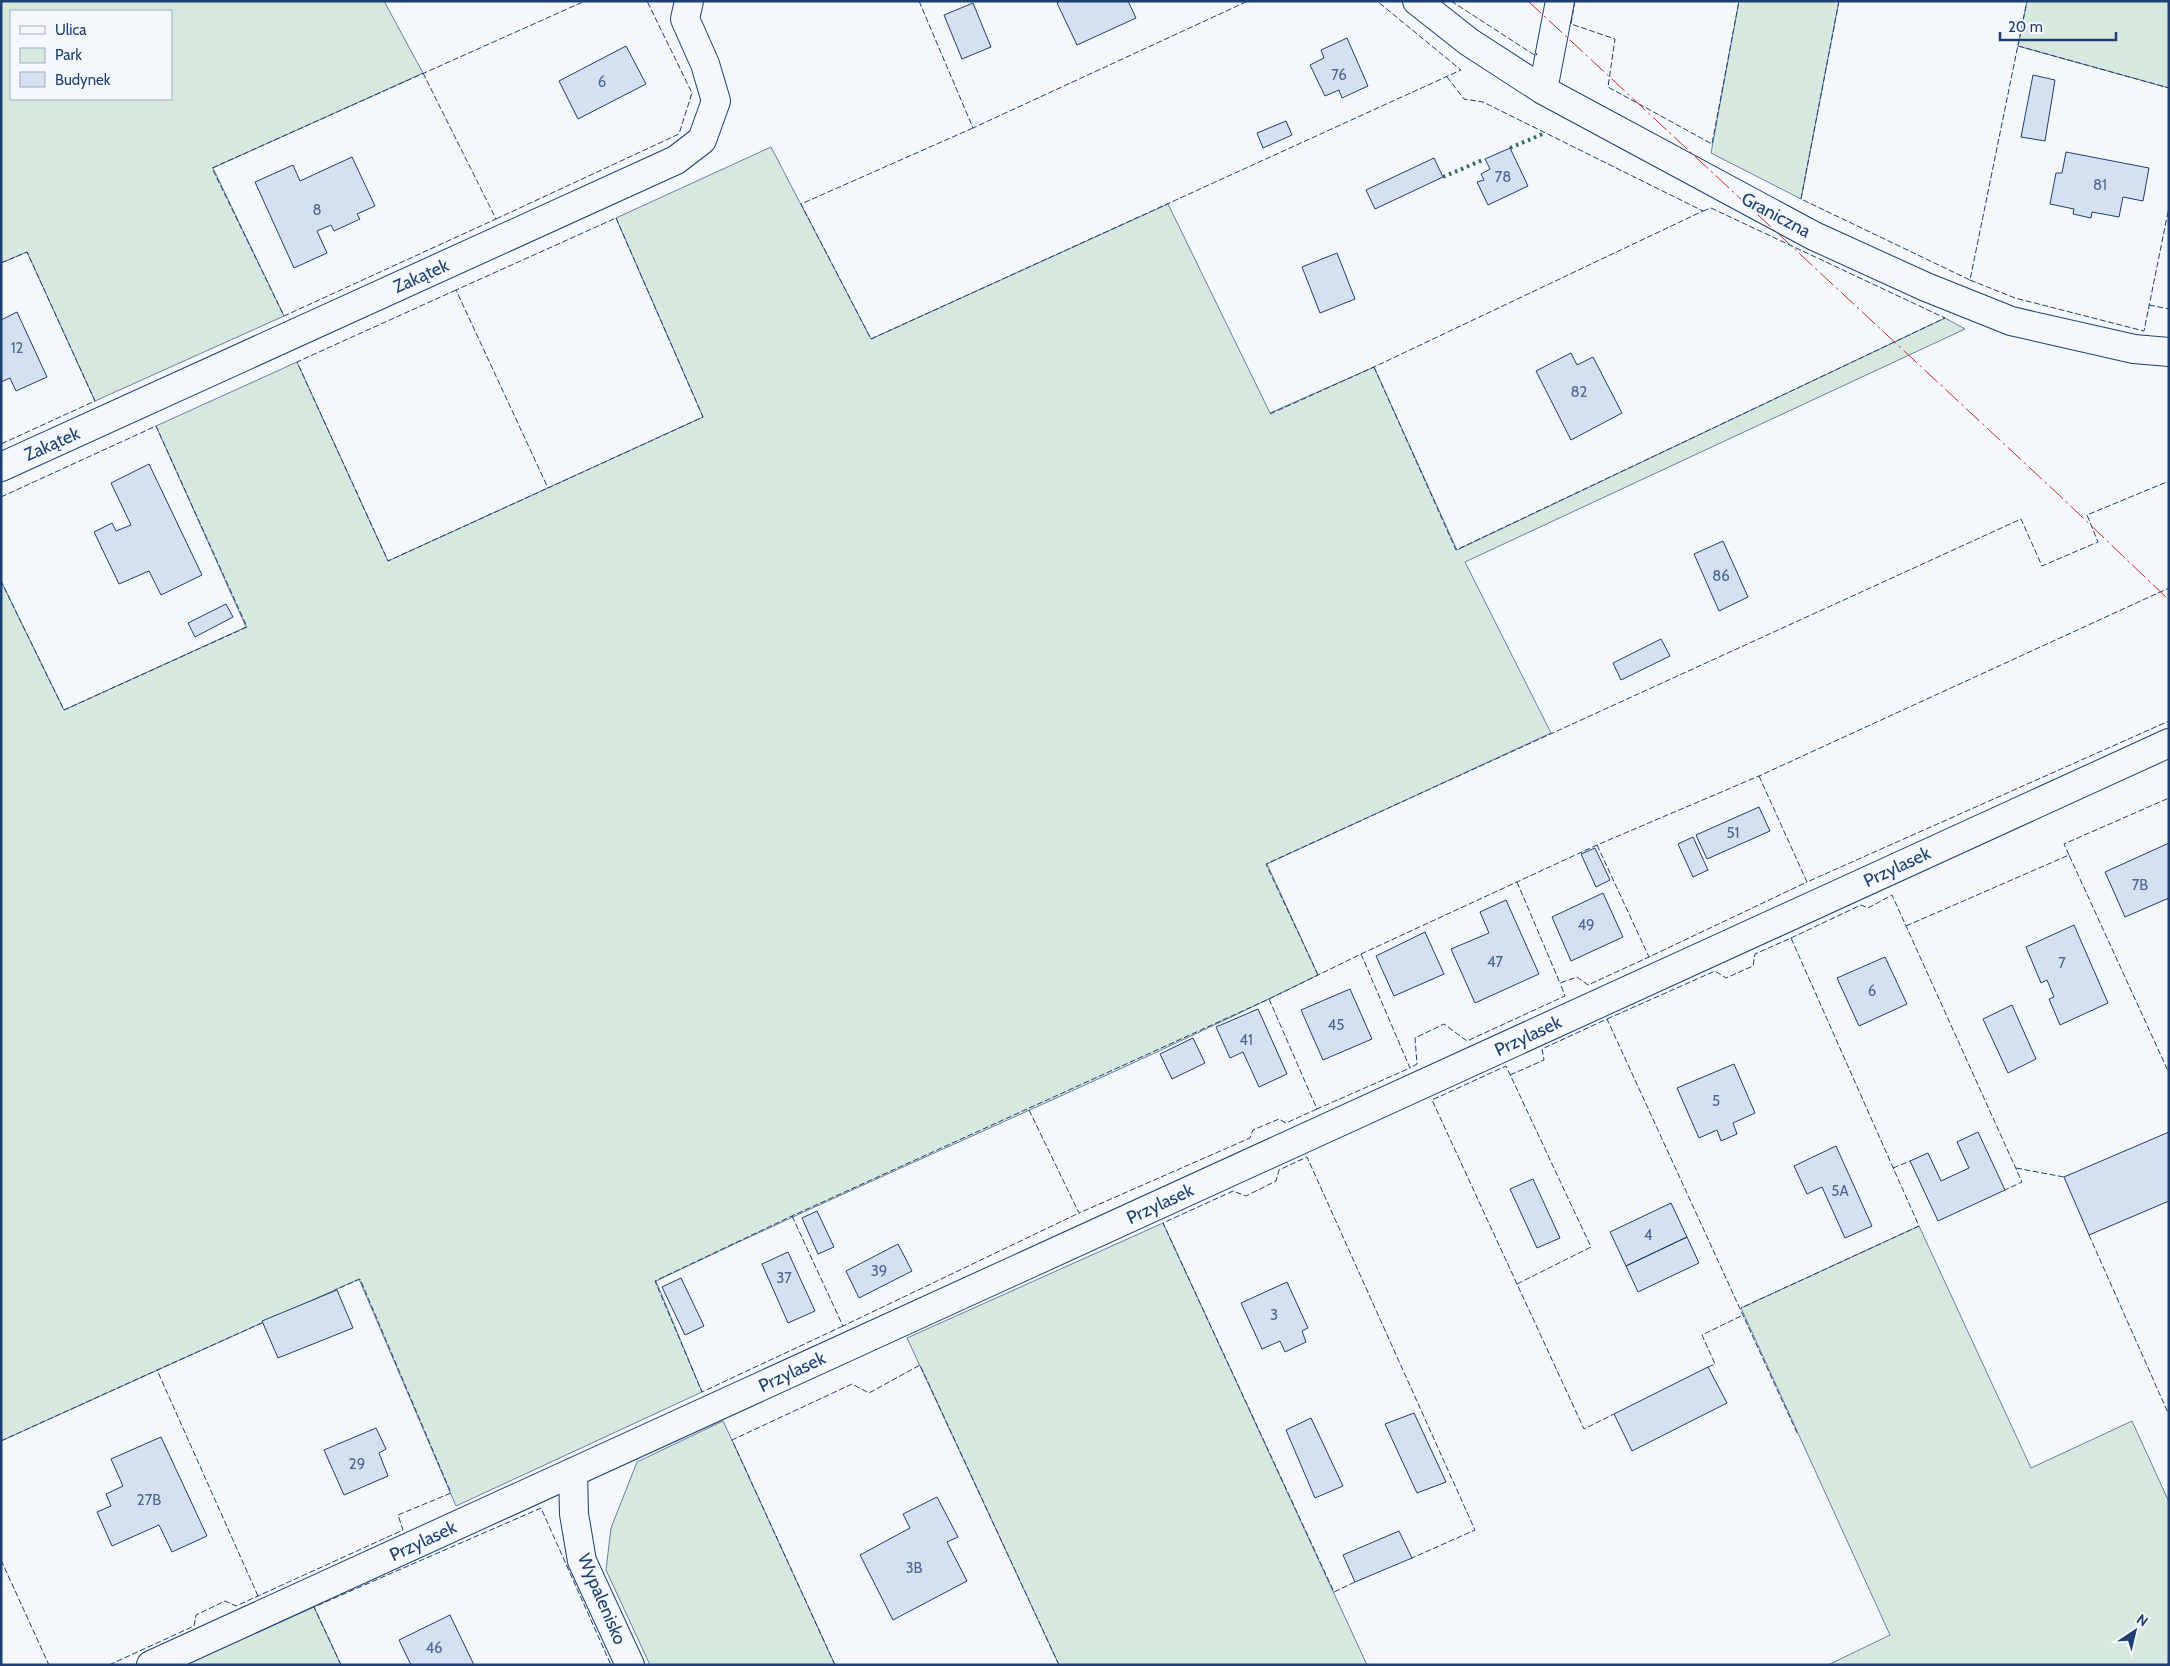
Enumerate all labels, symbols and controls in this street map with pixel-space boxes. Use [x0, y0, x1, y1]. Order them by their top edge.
legend [10, 10, 172, 100]
scale bar [2000, 10, 2116, 42]
text: 20 m [2008, 18, 2043, 36]
text: Ulica [55, 21, 87, 39]
text: Park [55, 46, 82, 64]
house number: 76 [1331, 66, 1347, 84]
text: Budynek [55, 71, 111, 89]
house number: 6 [598, 73, 606, 91]
house number: 78 [1495, 168, 1511, 186]
house number: 81 [2093, 176, 2107, 194]
street label: Graniczna [1738, 188, 1815, 243]
house number: 8 [312, 201, 322, 219]
street label: Zakątek [390, 254, 453, 298]
house number: 12 [11, 339, 24, 357]
house number: 82 [1571, 383, 1588, 401]
street label: Zakątek [21, 422, 84, 466]
house number: 86 [1712, 567, 1730, 585]
house number: 51 [1726, 824, 1740, 842]
street label: Przylasek [1860, 842, 1935, 892]
house number: 7B [2132, 876, 2148, 894]
house number: 49 [1577, 916, 1595, 934]
house number: 47 [1487, 953, 1504, 971]
house number: 7 [2058, 954, 2066, 972]
house number: 6 [1868, 982, 1876, 1000]
street label: Przylasek [1491, 1011, 1566, 1061]
house number: 45 [1328, 1016, 1344, 1034]
house number: 41 [1239, 1031, 1253, 1049]
house number: 5 [1712, 1092, 1720, 1110]
street label: Przylasek [1123, 1179, 1198, 1229]
house number: 5A [1831, 1182, 1849, 1200]
house number: 4 [1644, 1226, 1653, 1244]
house number: 39 [871, 1262, 887, 1280]
house number: 37 [776, 1269, 792, 1287]
house number: 3 [1270, 1306, 1278, 1324]
street label: Przylasek [755, 1347, 830, 1397]
house number: 29 [349, 1455, 365, 1473]
house number: 27B [137, 1491, 161, 1509]
street label: Przylasek [386, 1516, 461, 1566]
street label: Wypalenisko [573, 1550, 631, 1648]
house number: 3B [905, 1559, 923, 1577]
north arrow [2110, 1606, 2160, 1656]
text: N [2133, 1610, 2152, 1631]
house number: 46 [425, 1639, 443, 1657]

